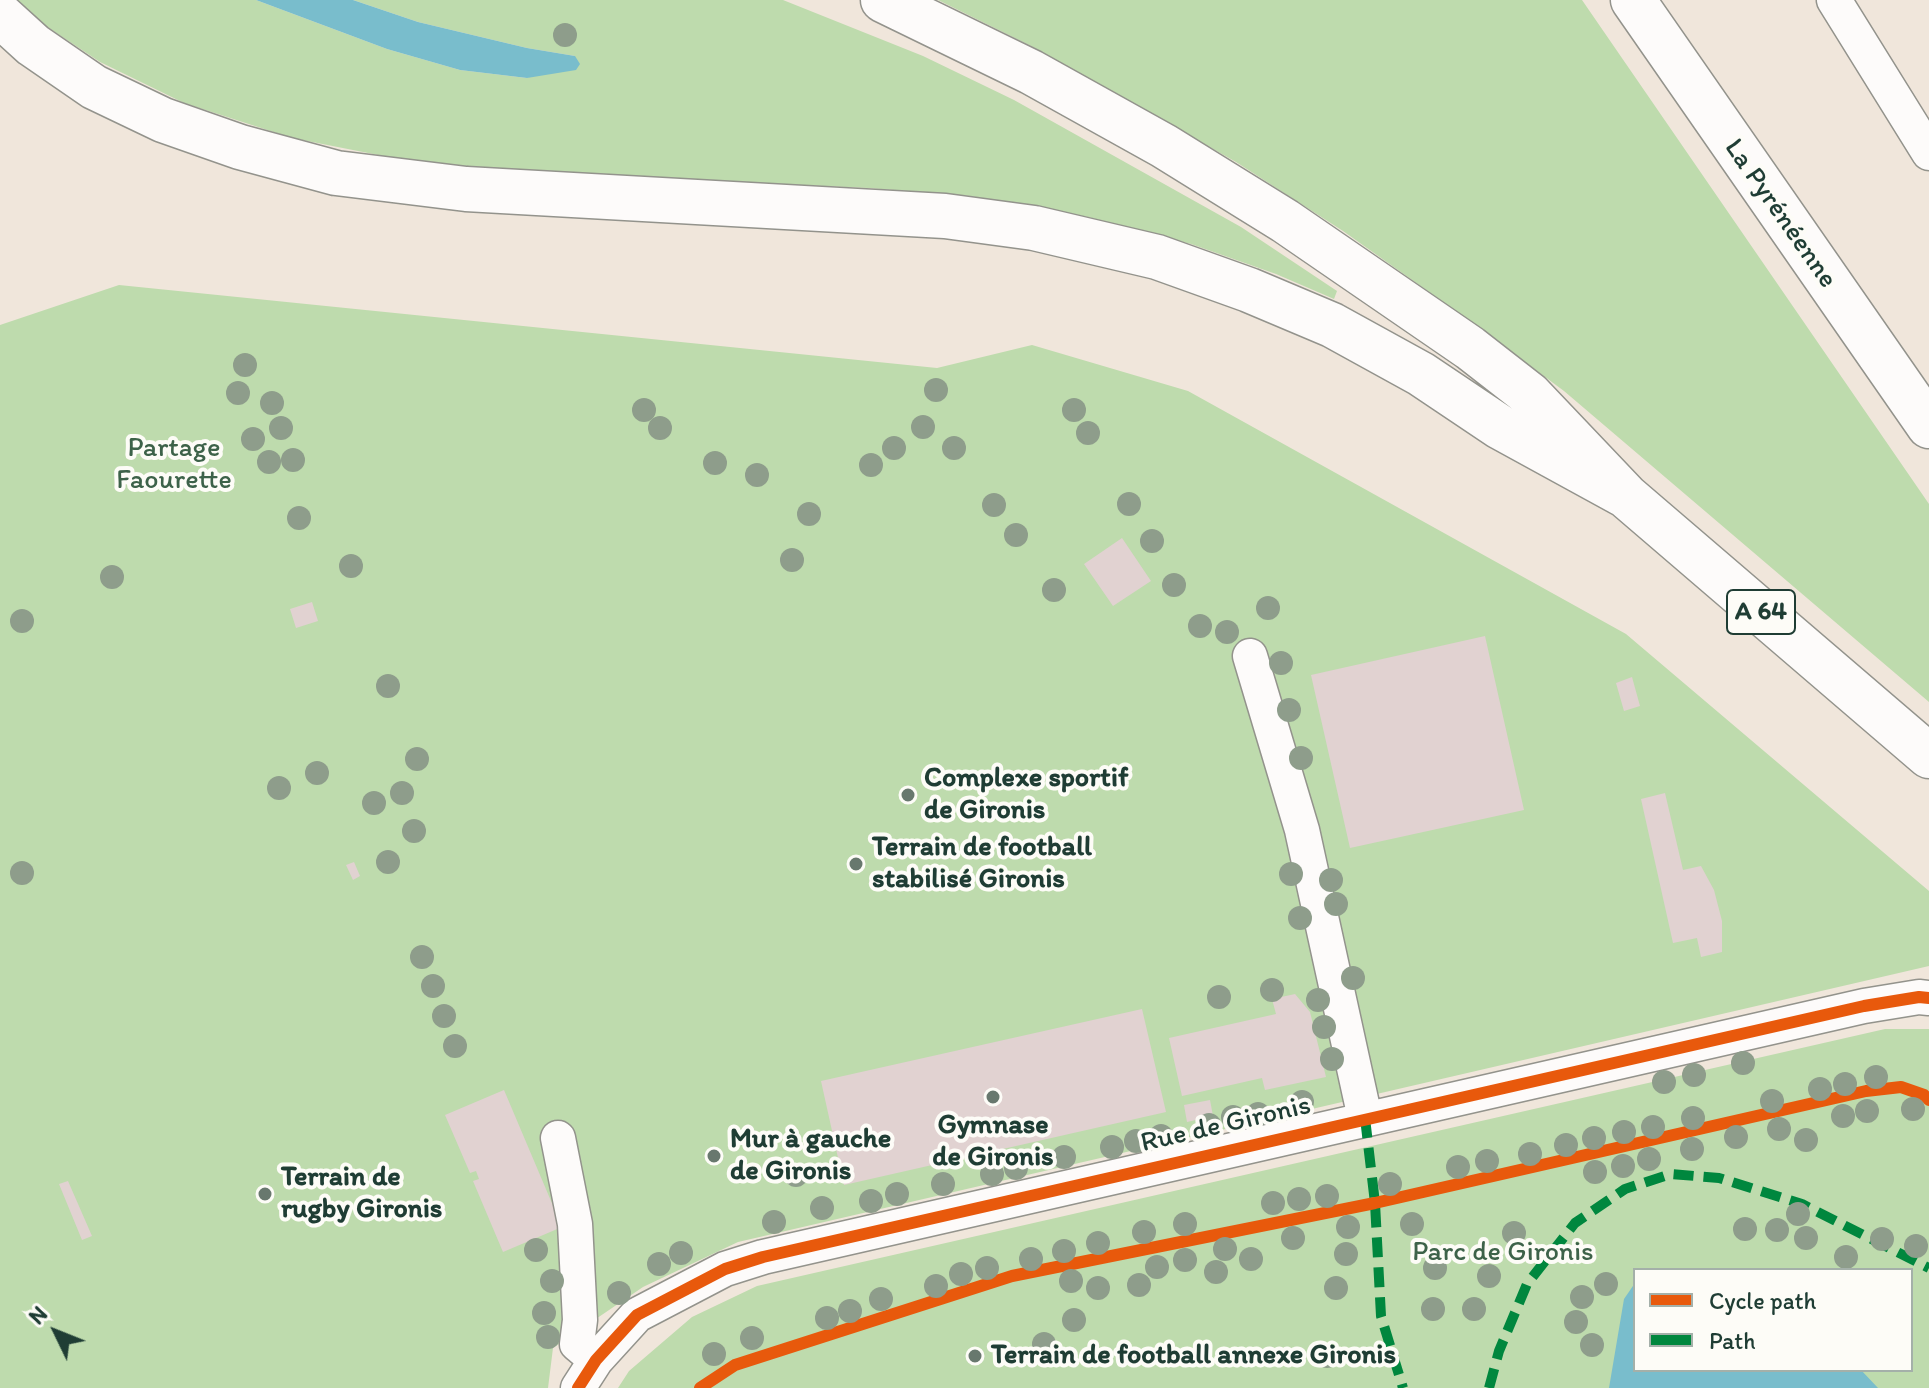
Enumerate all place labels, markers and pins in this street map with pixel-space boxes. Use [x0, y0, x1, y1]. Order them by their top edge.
place label: Complexe sportif de Gironis [924, 762, 1129, 828]
marker: Complexe sportif de Gironis [899, 786, 917, 804]
place label: Terrain de football stabilisé Gironis [872, 831, 1092, 897]
marker: Terrain de football stabilisé Gironis [847, 855, 865, 873]
marker: Gymnase de Gironis [984, 1088, 1002, 1106]
place label: Gymnase de Gironis [932, 1109, 1054, 1175]
place label: Mur à gauche de Gironis [730, 1123, 891, 1189]
marker: Mur à gauche de Gironis [705, 1147, 723, 1165]
place label: Terrain de rugby Gironis [281, 1161, 442, 1227]
marker: Terrain de rugby Gironis [256, 1185, 274, 1203]
place label: Terrain de football annexe Gironis [991, 1339, 1396, 1373]
marker: Terrain de football annexe Gironis [966, 1347, 984, 1365]

